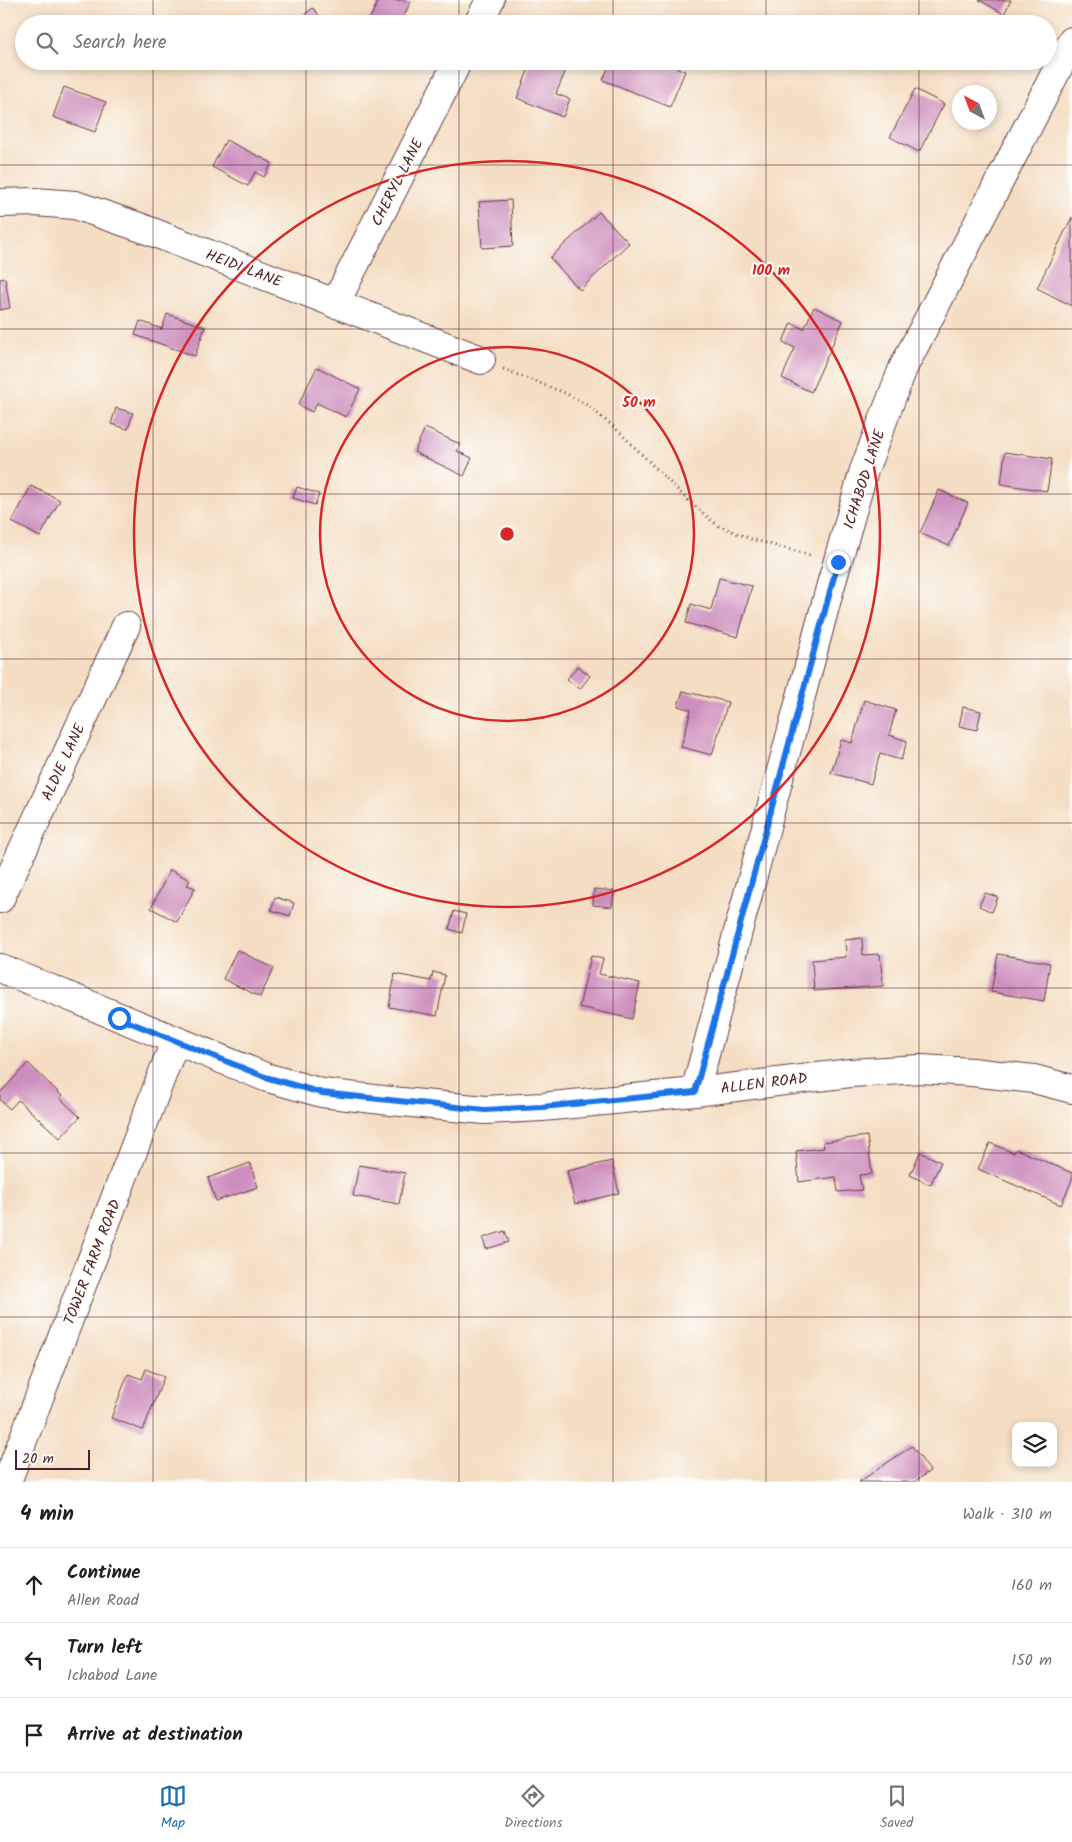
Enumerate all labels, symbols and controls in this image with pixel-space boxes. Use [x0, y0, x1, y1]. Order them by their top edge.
search box [15, 15, 1057, 70]
text: Search here [73, 28, 167, 58]
icon: search [33, 29, 61, 57]
north arrow [952, 85, 997, 130]
street label: CHERYL LANE [365, 133, 431, 231]
street label: HEIDI LANE [202, 243, 286, 295]
text: 100 m [752, 259, 790, 283]
text: 50 m [621, 391, 656, 415]
street label: ICHABOD LANE [838, 425, 893, 532]
centre of rings [498, 525, 516, 543]
route end [827, 551, 850, 574]
street label: ALDIE LANE [36, 719, 93, 805]
route start [108, 1007, 131, 1030]
street label: ALLEN ROAD [719, 1067, 809, 1101]
street label: TOWER FARM ROAD [58, 1196, 128, 1329]
map controls [1012, 1422, 1057, 1467]
button: layers [1012, 1422, 1057, 1467]
scale bar [15, 1447, 90, 1470]
text: 20 m [22, 1448, 54, 1470]
text: 4 min [20, 1498, 74, 1531]
text: Walk · 310 m [963, 1502, 1052, 1527]
text: Continue [67, 1558, 140, 1588]
icon: ahead [20, 1571, 48, 1599]
text: 160 m [1011, 1573, 1052, 1598]
text: Allen Road [67, 1588, 139, 1613]
text: Turn left [67, 1633, 142, 1663]
icon: left [20, 1646, 48, 1674]
text: 150 m [1011, 1648, 1052, 1673]
text: Ichabod Lane [67, 1663, 157, 1688]
text: Arrive at destination [67, 1720, 243, 1750]
icon: arrive [20, 1721, 48, 1749]
tab: Map [159, 1782, 187, 1834]
tab: Directions [504, 1782, 562, 1834]
tab: Saved [880, 1782, 913, 1834]

